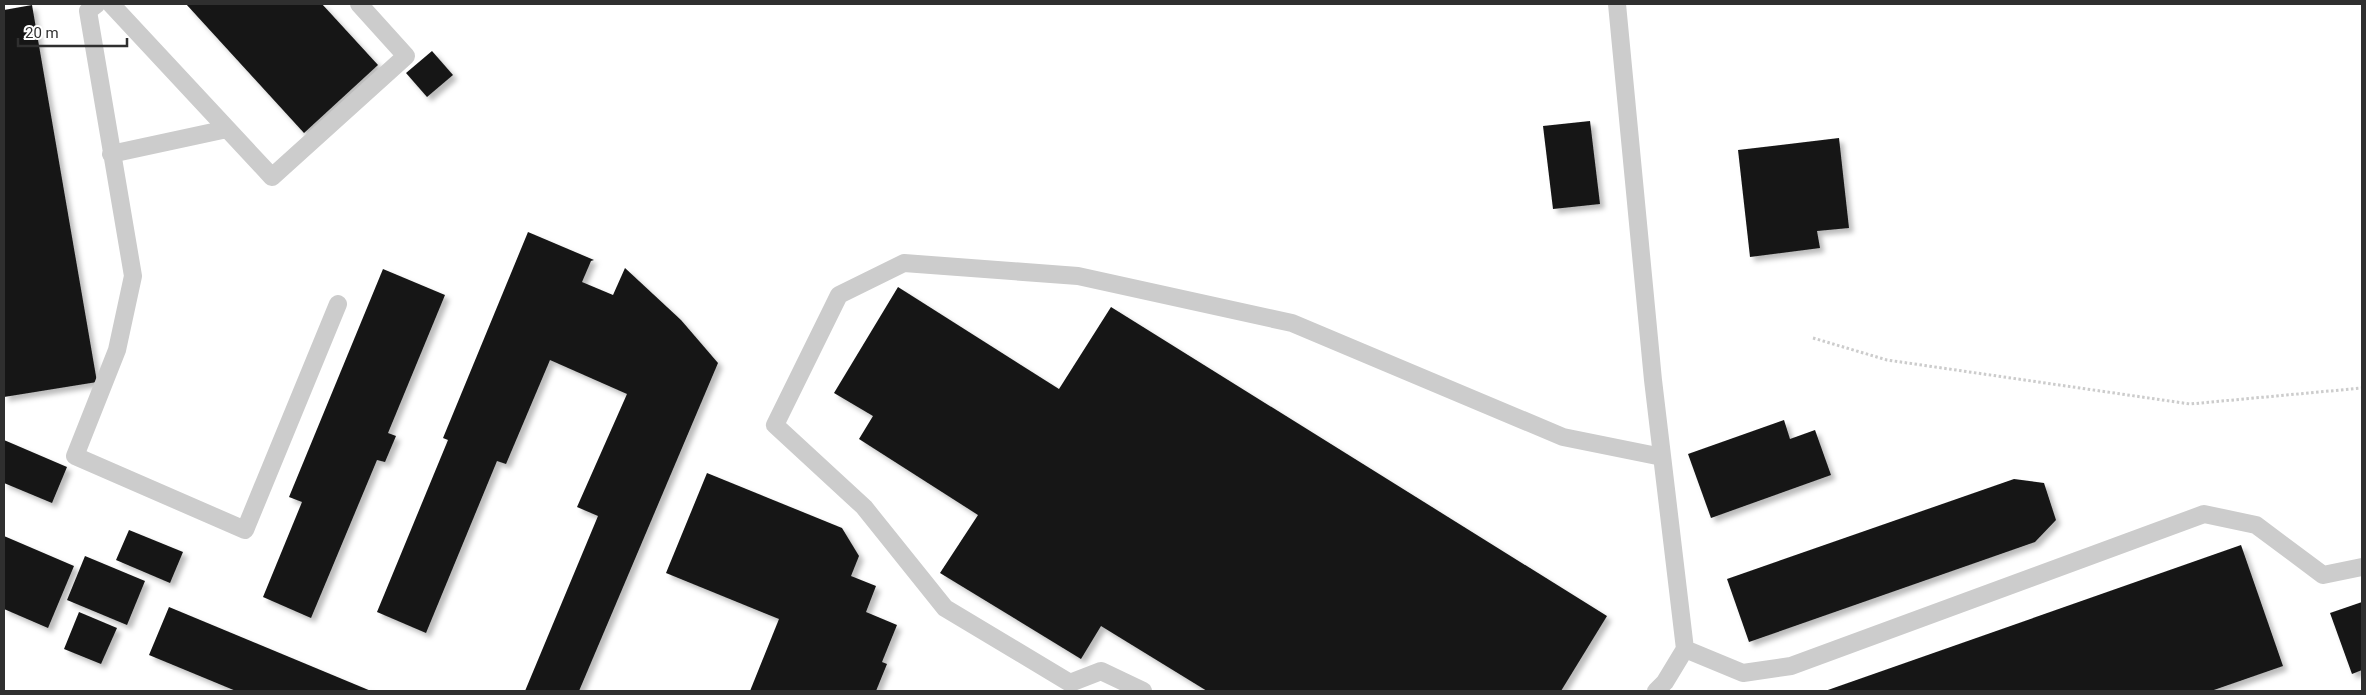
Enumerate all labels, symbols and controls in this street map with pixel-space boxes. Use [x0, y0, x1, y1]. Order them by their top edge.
scale bar [18, 15, 126, 47]
text: 20 m [25, 24, 59, 42]

